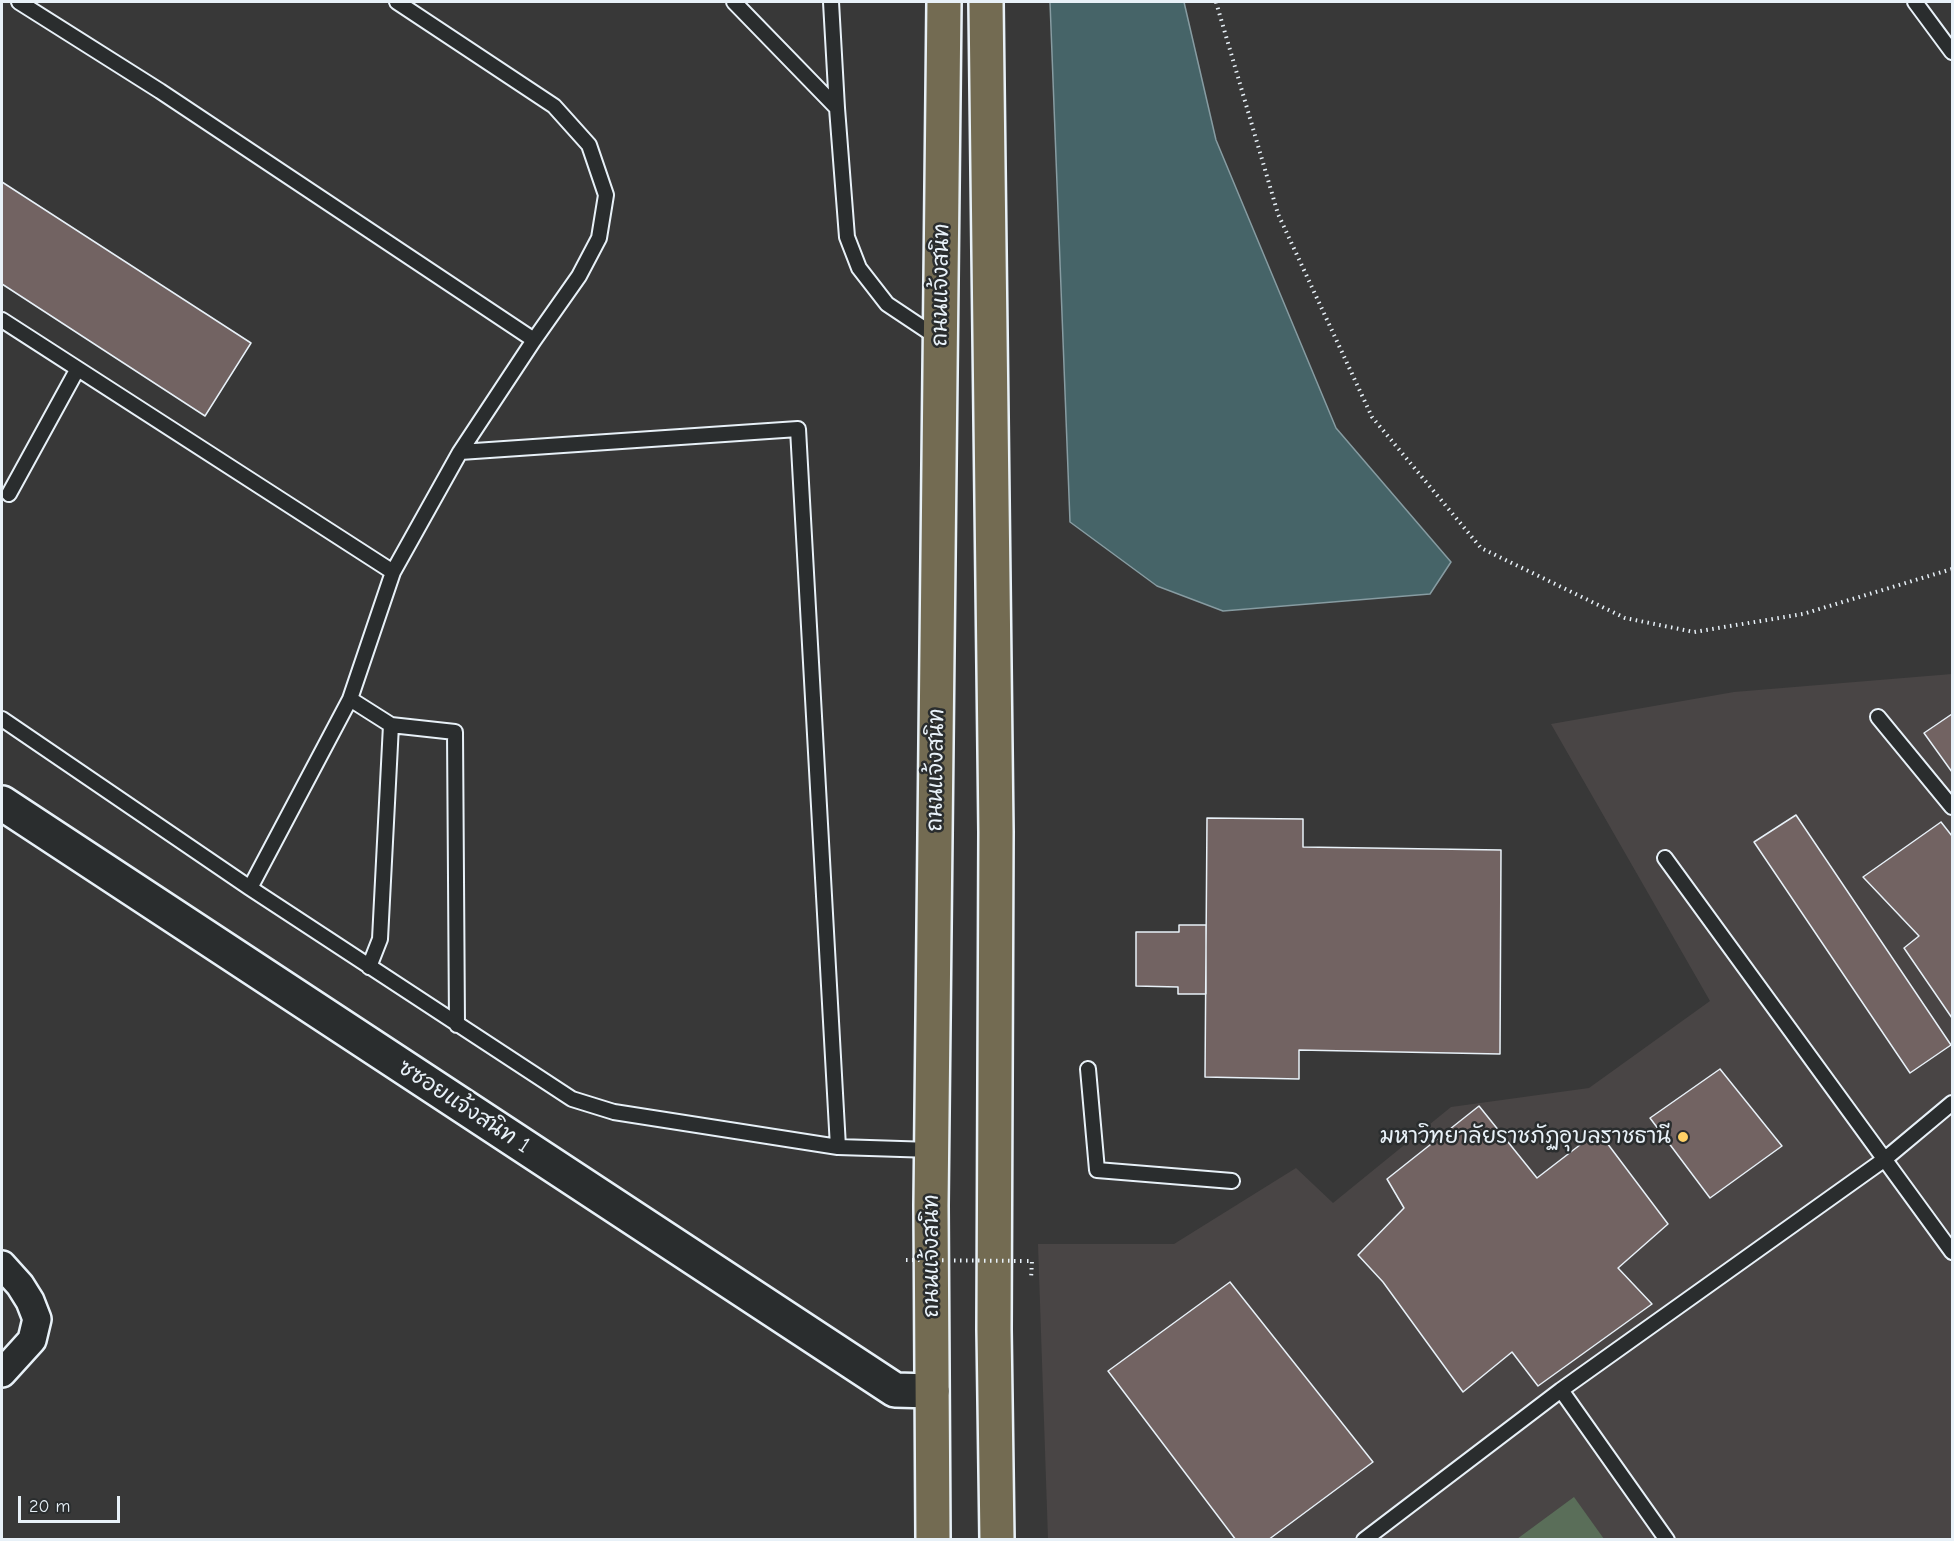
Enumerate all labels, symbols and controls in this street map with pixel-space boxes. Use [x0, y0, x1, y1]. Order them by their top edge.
street label: ถนนแจ้งสนิท [927, 223, 955, 347]
street label: ถนนแจ้งสนิท [922, 708, 950, 832]
street label: ซซอยแจ้งสนิท 1 [393, 1055, 535, 1159]
place label: มหาวิทยาลัยราชภัฏอุบลราชธานี [1380, 1124, 1671, 1150]
marker: มหาวิทยาลัยราชภัฏอุบลราชธานี [1676, 1130, 1690, 1144]
street label: ถนนแจ้งสนิท [919, 1194, 945, 1318]
scale bar [21, 1484, 123, 1522]
text: 20 m [29, 1496, 70, 1517]

